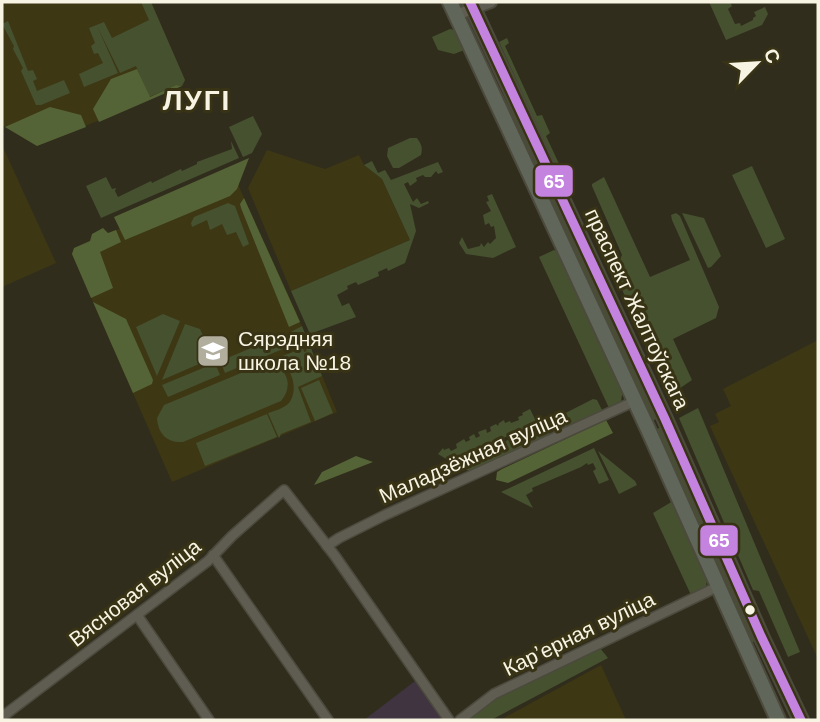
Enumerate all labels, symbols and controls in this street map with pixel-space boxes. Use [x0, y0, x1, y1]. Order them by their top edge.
north arrow [722, 28, 792, 98]
text: С [760, 45, 784, 67]
district label: ЛУГІ [163, 85, 231, 116]
line badge: 65 [534, 164, 574, 198]
text: 65 [543, 171, 565, 192]
street label: праспект Жалтоўскага [581, 205, 694, 413]
place label: Сярэдняя школа №18 [238, 327, 351, 374]
school or university icon: Сярэдняя школа №18 [194, 332, 232, 370]
street label: Маладзёжная вуліца [375, 404, 570, 507]
line badge: 65 [699, 524, 739, 557]
text: 65 [708, 530, 730, 551]
street label: Вясновая вуліца [65, 534, 205, 651]
street label: Карʼерная вуліца [499, 587, 658, 680]
unlabelled marker [743, 603, 757, 617]

